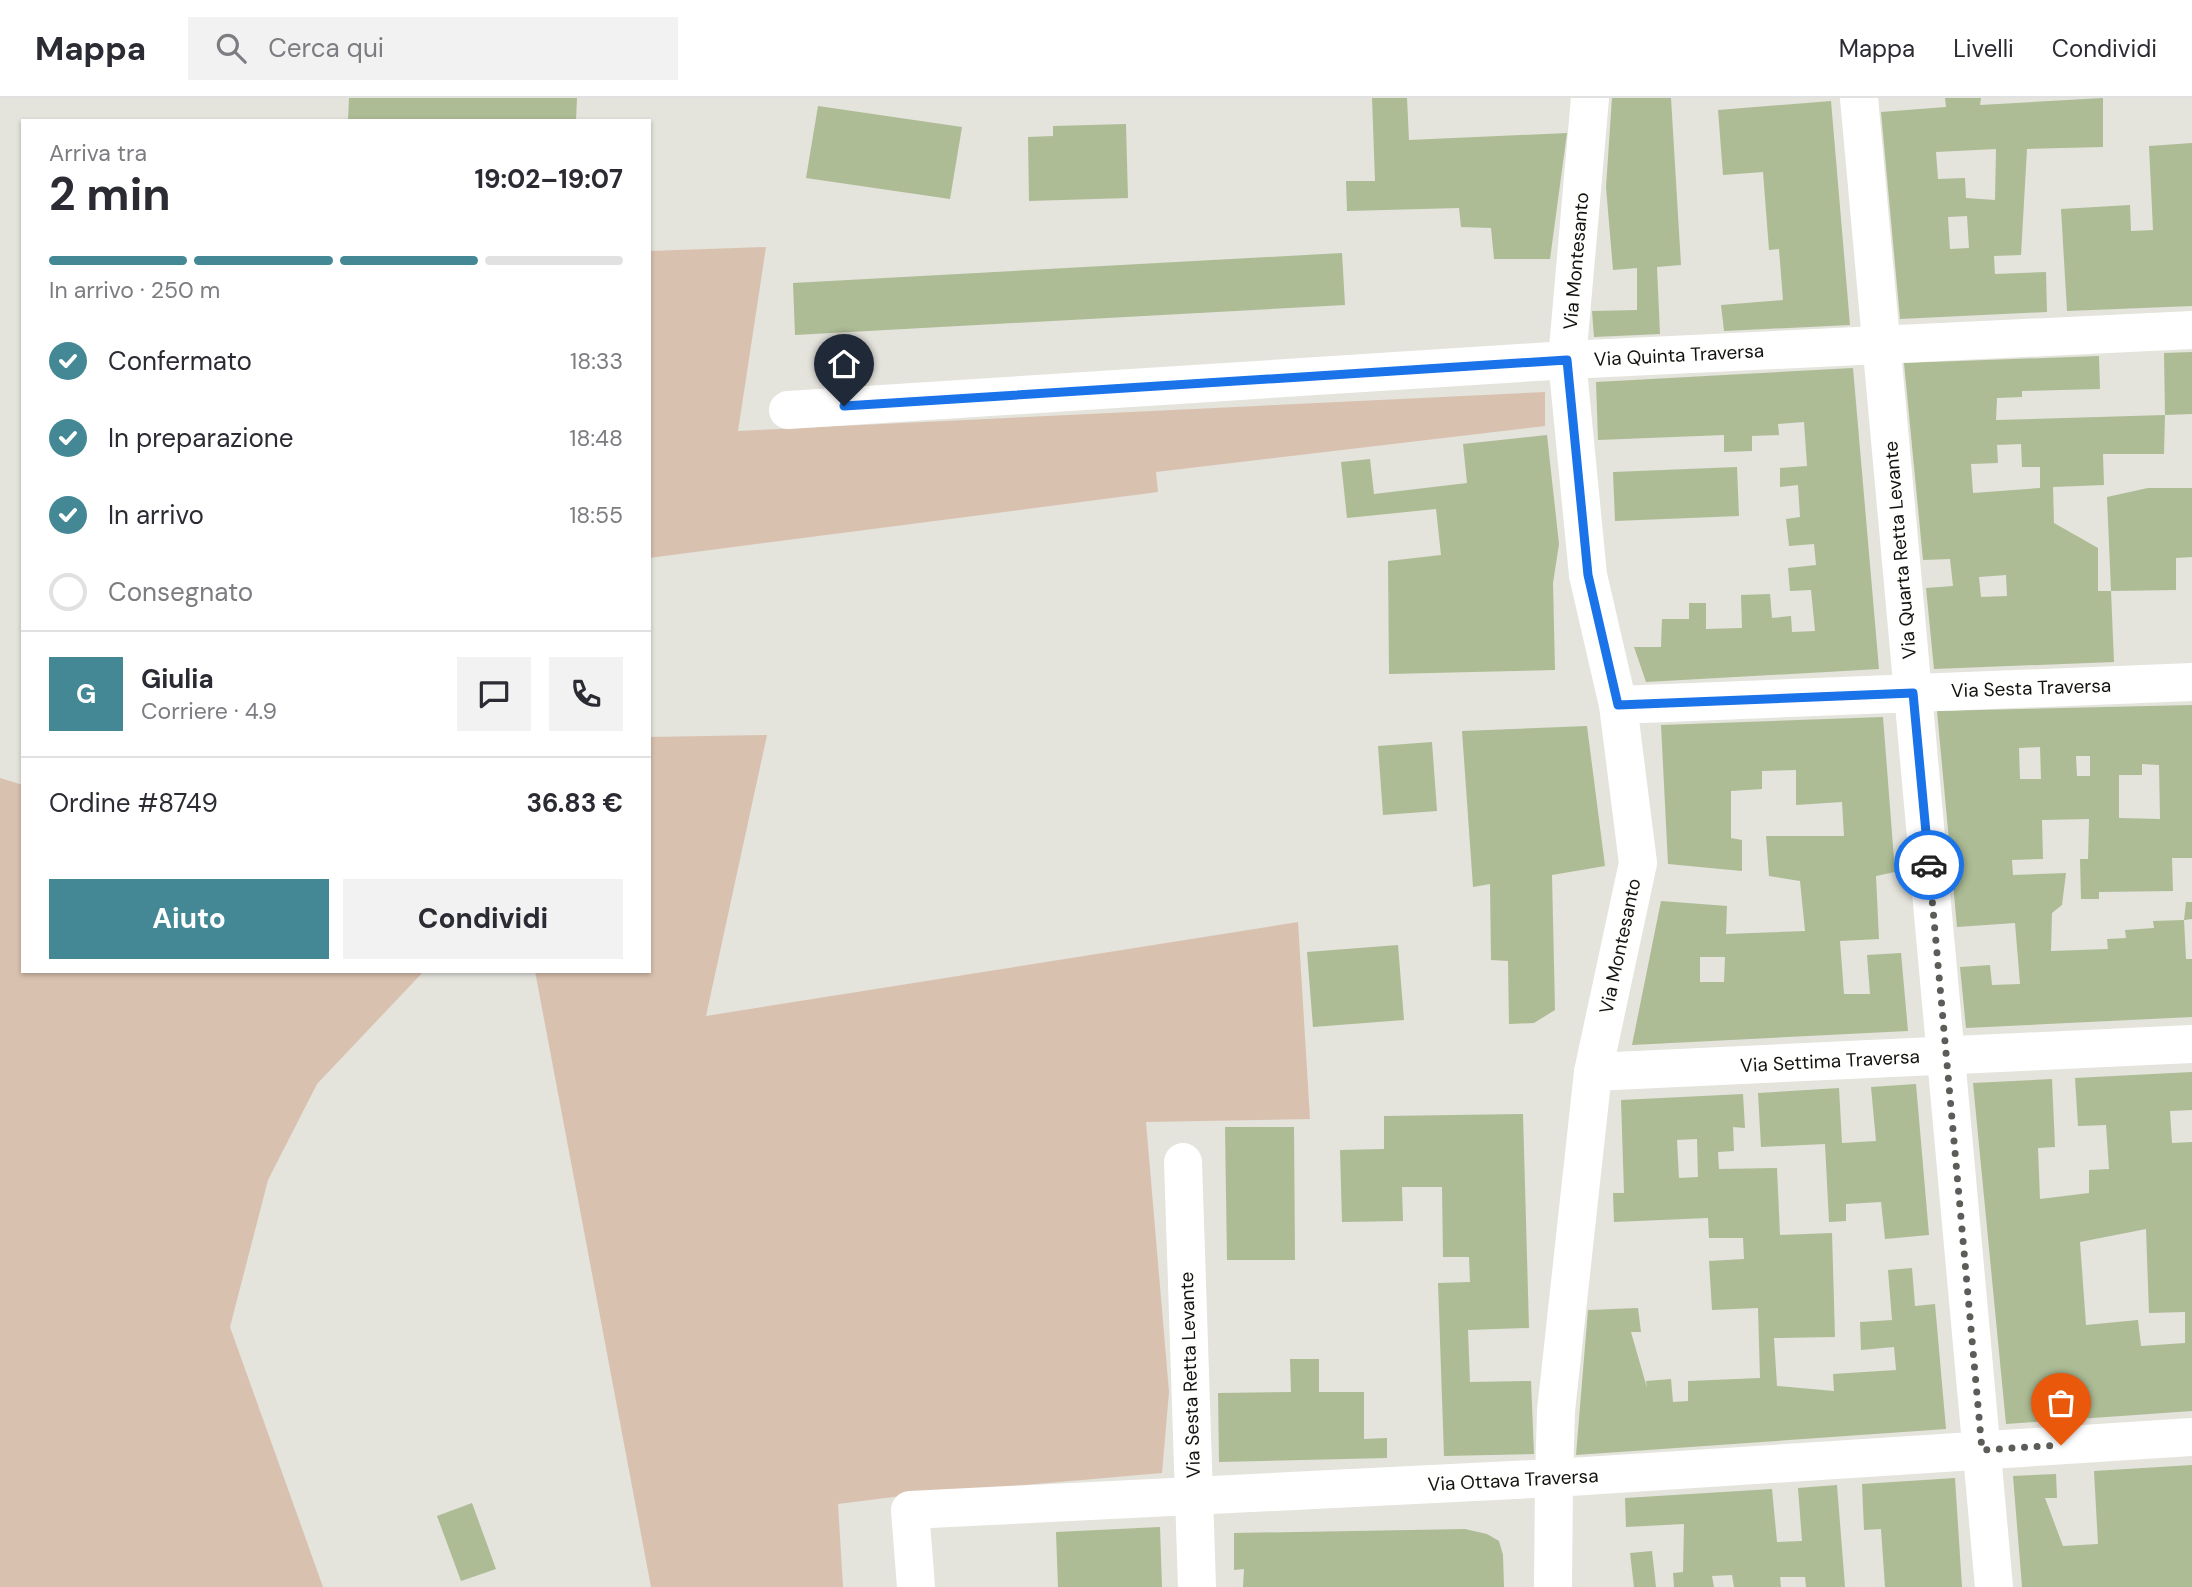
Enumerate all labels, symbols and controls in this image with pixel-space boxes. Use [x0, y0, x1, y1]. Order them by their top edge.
search box [188, 17, 678, 80]
text: Mappa [35, 27, 146, 70]
icon: search [212, 29, 250, 67]
text: Cerca qui [268, 31, 384, 65]
text: Mappa [1839, 33, 1915, 64]
text: Livelli [1953, 33, 2014, 64]
text: Condividi [2052, 33, 2157, 64]
text: Arriva tra [49, 138, 147, 168]
text: 19:02–19:07 [474, 162, 623, 196]
text: 2 min [49, 164, 171, 224]
street label: Via Montesanto [1558, 191, 1594, 331]
text: In arrivo · 250 m [49, 275, 220, 305]
pin [814, 334, 874, 406]
street label: Via Quinta Traversa [1593, 338, 1765, 372]
icon: check [49, 342, 87, 380]
text: Confermato [108, 344, 252, 378]
icon: home [825, 345, 863, 383]
text: 18:33 [570, 346, 623, 376]
icon: check [49, 419, 87, 457]
text: In preparazione [108, 421, 294, 455]
text: 18:48 [569, 423, 623, 453]
street label: Via Quarta Retta Levante [1878, 440, 1922, 660]
icon: check [49, 496, 87, 534]
text: In arrivo [108, 498, 204, 532]
text: 18:55 [569, 500, 623, 530]
text: Consegnato [108, 575, 253, 609]
button: chat [457, 657, 531, 731]
button: phone [549, 657, 623, 731]
text: Giulia [141, 662, 214, 696]
street label: Via Sesta Traversa [1950, 673, 2112, 703]
text: G [76, 677, 96, 711]
text: Corriere · 4.9 [141, 696, 277, 726]
text: Ordine #8749 [49, 786, 218, 820]
text: 36.83 € [526, 786, 623, 820]
courier [1894, 830, 1964, 900]
icon: car [1910, 846, 1948, 884]
street label: Via Montesanto [1593, 876, 1647, 1016]
button: Aiuto [49, 879, 329, 959]
button: Condividi [343, 879, 623, 959]
street label: Via Settima Traversa [1740, 1044, 1920, 1078]
street label: Via Sesta Retta Levante [1174, 1271, 1206, 1479]
pin [2031, 1373, 2091, 1445]
icon: bag [2042, 1384, 2080, 1422]
street label: Via Ottava Traversa [1427, 1463, 1599, 1497]

